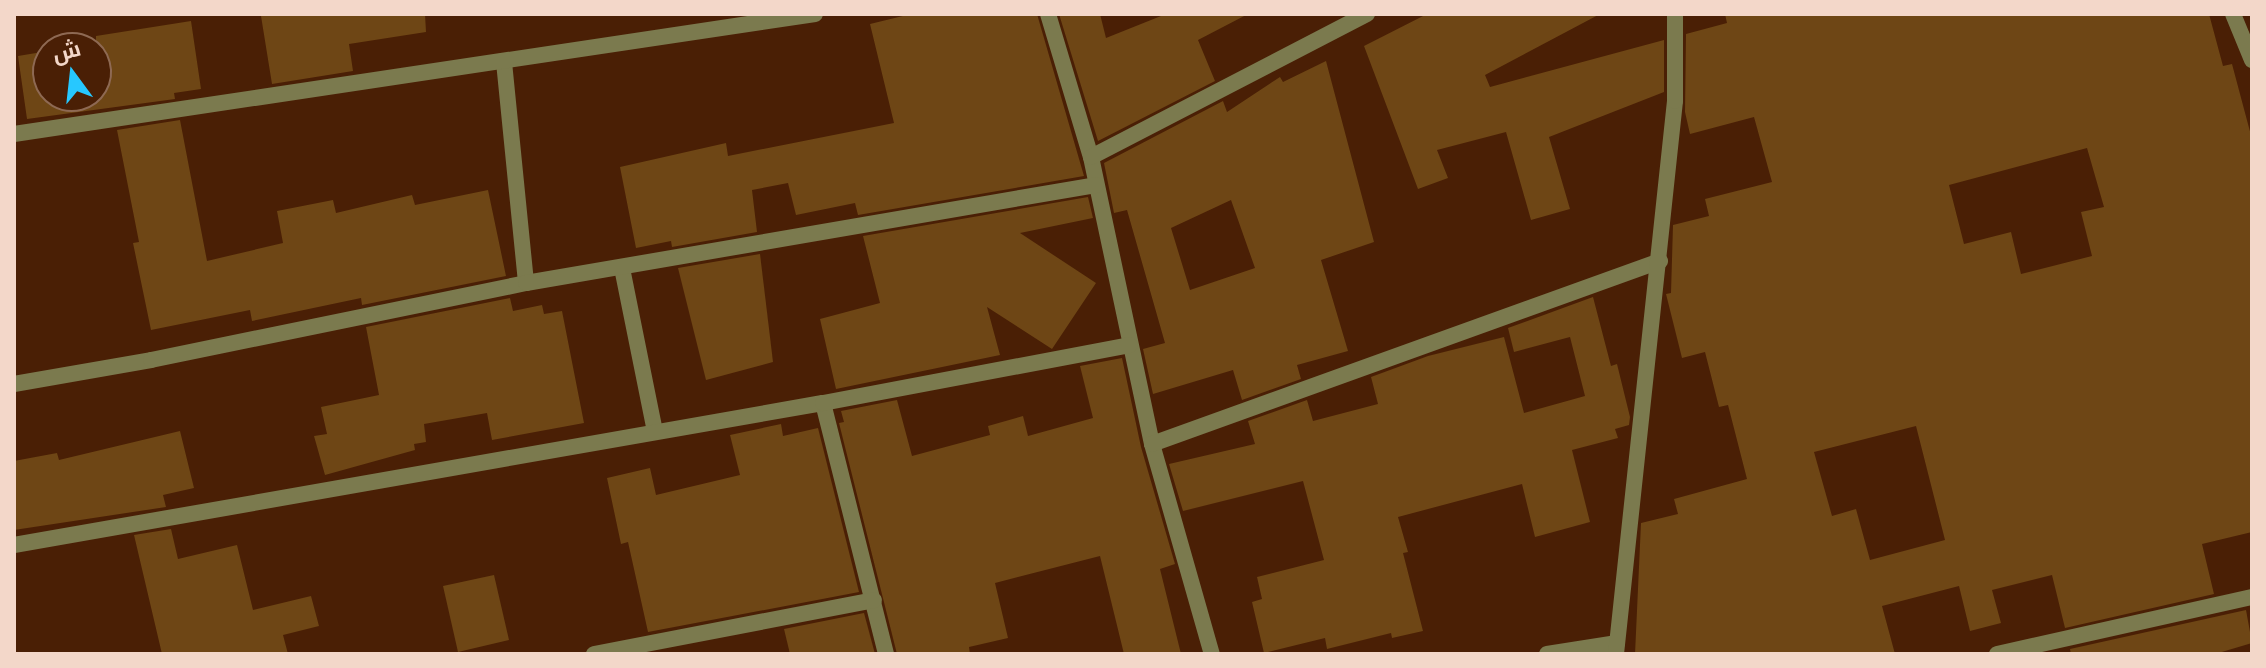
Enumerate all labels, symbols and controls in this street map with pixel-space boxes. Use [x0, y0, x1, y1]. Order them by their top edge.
north arrow [32, 32, 112, 112]
text: ش [49, 34, 83, 67]

